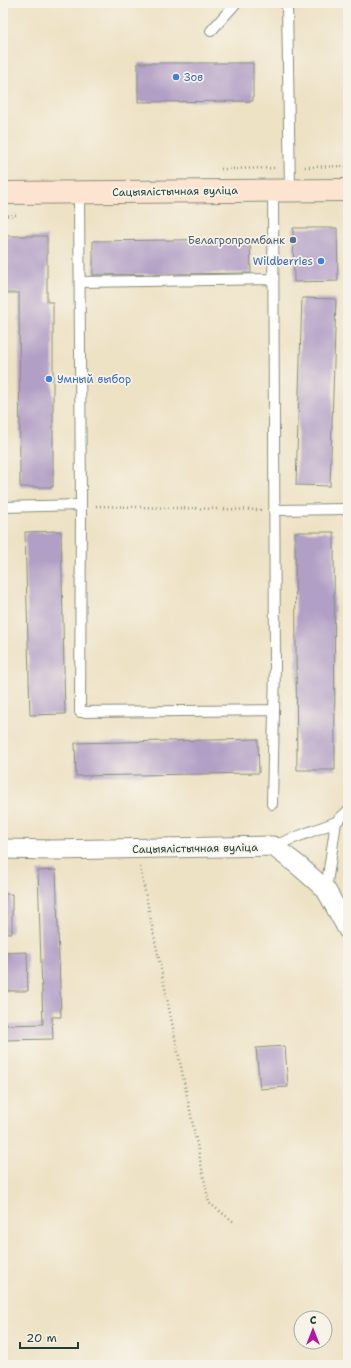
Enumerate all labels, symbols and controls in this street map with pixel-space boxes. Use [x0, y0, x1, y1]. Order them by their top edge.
place label: Зов [184, 70, 203, 85]
marker: Зов [171, 72, 181, 82]
street label: Сацыялістычная вуліца [112, 183, 238, 200]
place label: Белагропромбанк [188, 233, 285, 248]
marker: Белагропромбанк [288, 235, 298, 245]
place label: Wildberries [253, 254, 313, 269]
marker: Wildberries [316, 256, 326, 266]
place label: Умный выбор [57, 372, 131, 387]
marker: Умный выбор [44, 374, 54, 384]
street label: Сацыялістычная вуліца [132, 840, 258, 857]
north arrow [293, 1310, 333, 1350]
text: С [310, 1313, 317, 1328]
scale bar [20, 1324, 78, 1350]
text: 20 m [26, 1330, 57, 1346]

